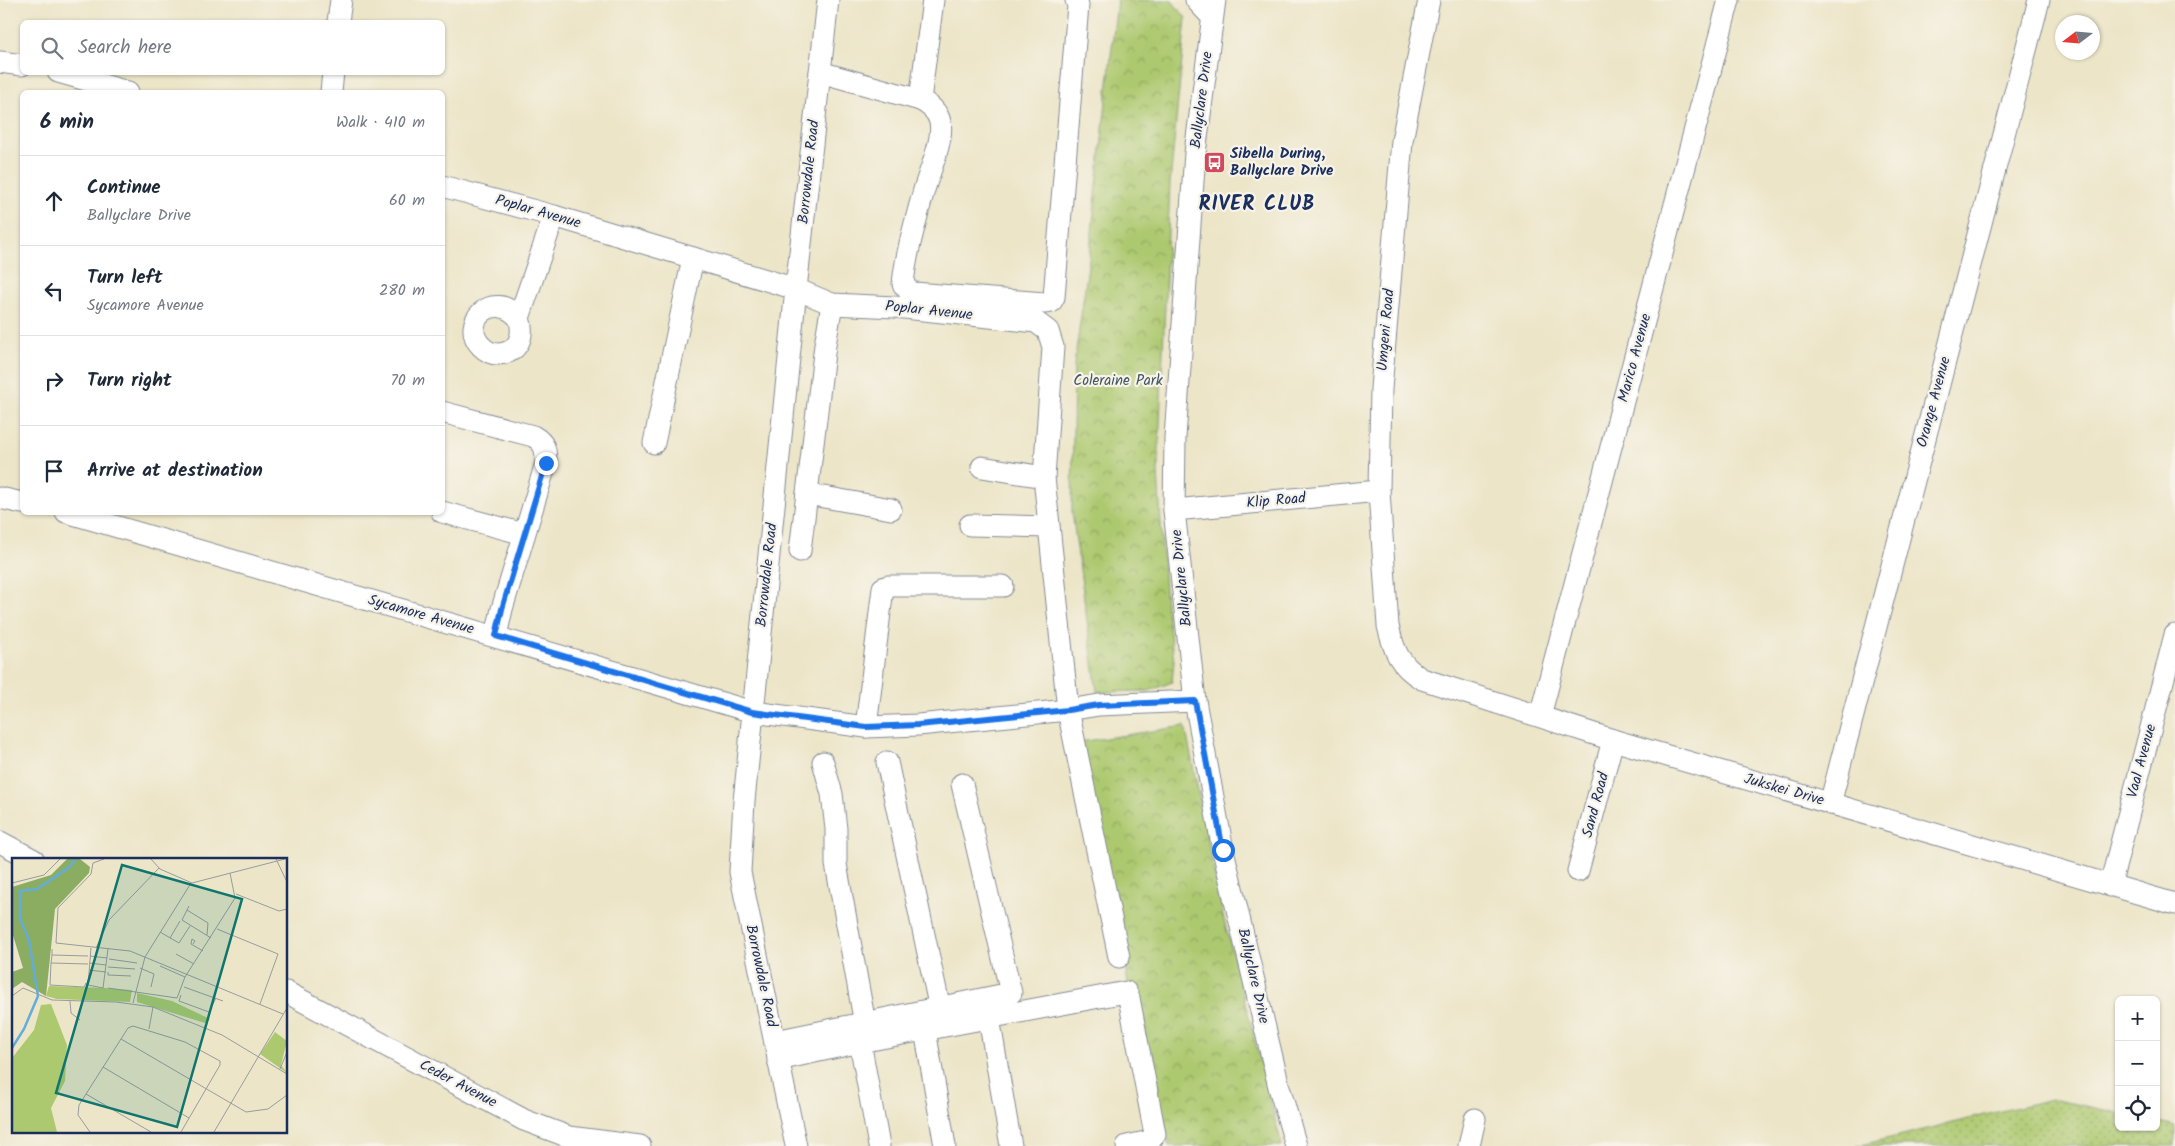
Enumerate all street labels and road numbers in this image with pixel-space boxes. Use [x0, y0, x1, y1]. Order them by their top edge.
street label: Ballyclare Drive [1184, 50, 1220, 150]
street label: Borrowdale Road [792, 118, 826, 225]
street label: Poplar Avenue [492, 188, 584, 236]
street label: Umgeni Road [1370, 287, 1402, 372]
street label: Poplar Avenue [884, 294, 974, 328]
street label: Marico Avenue [1612, 311, 1658, 405]
street label: Orange Avenue [1910, 354, 1958, 450]
street label: Klip Road [1245, 486, 1307, 516]
street label: Borrowdale Road [750, 521, 784, 628]
street label: Ballyclare Drive [1165, 528, 1199, 628]
street label: Sycamore Avenue [365, 588, 477, 642]
street label: Vaal Avenue [2121, 721, 2163, 801]
street label: Jukskei Drive [1741, 767, 1827, 813]
street label: Sand Road [1576, 769, 1616, 840]
street label: Borrowdale Road [738, 923, 784, 1030]
street label: Ballyclare Drive [1230, 926, 1276, 1026]
street label: Ceder Avenue [415, 1053, 501, 1115]

